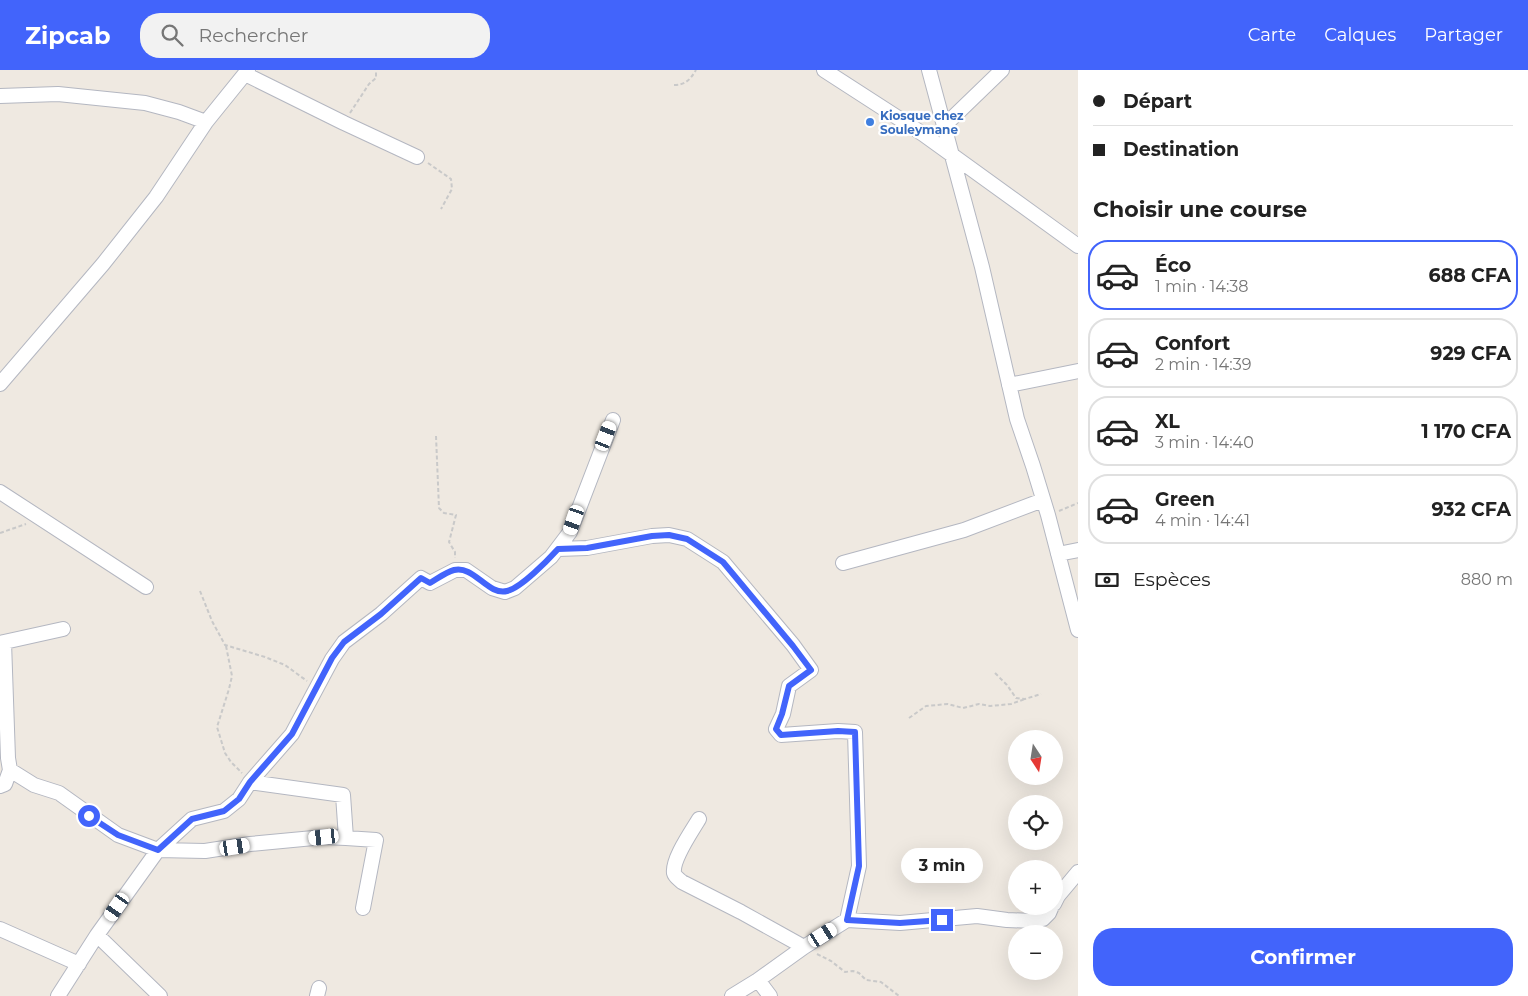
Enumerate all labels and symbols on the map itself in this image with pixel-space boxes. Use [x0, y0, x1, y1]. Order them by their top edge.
place label: Kiosque chez Souleymane [880, 108, 964, 137]
marker: Kiosque chez Souleymane [864, 116, 876, 128]
car [593, 419, 618, 453]
car [562, 503, 585, 537]
north arrow [1008, 730, 1062, 785]
route start [78, 805, 100, 827]
car [308, 828, 339, 846]
car [219, 837, 250, 857]
callout: 3 min [901, 848, 983, 882]
car [102, 890, 131, 924]
route end [931, 909, 953, 931]
car [806, 921, 839, 949]

